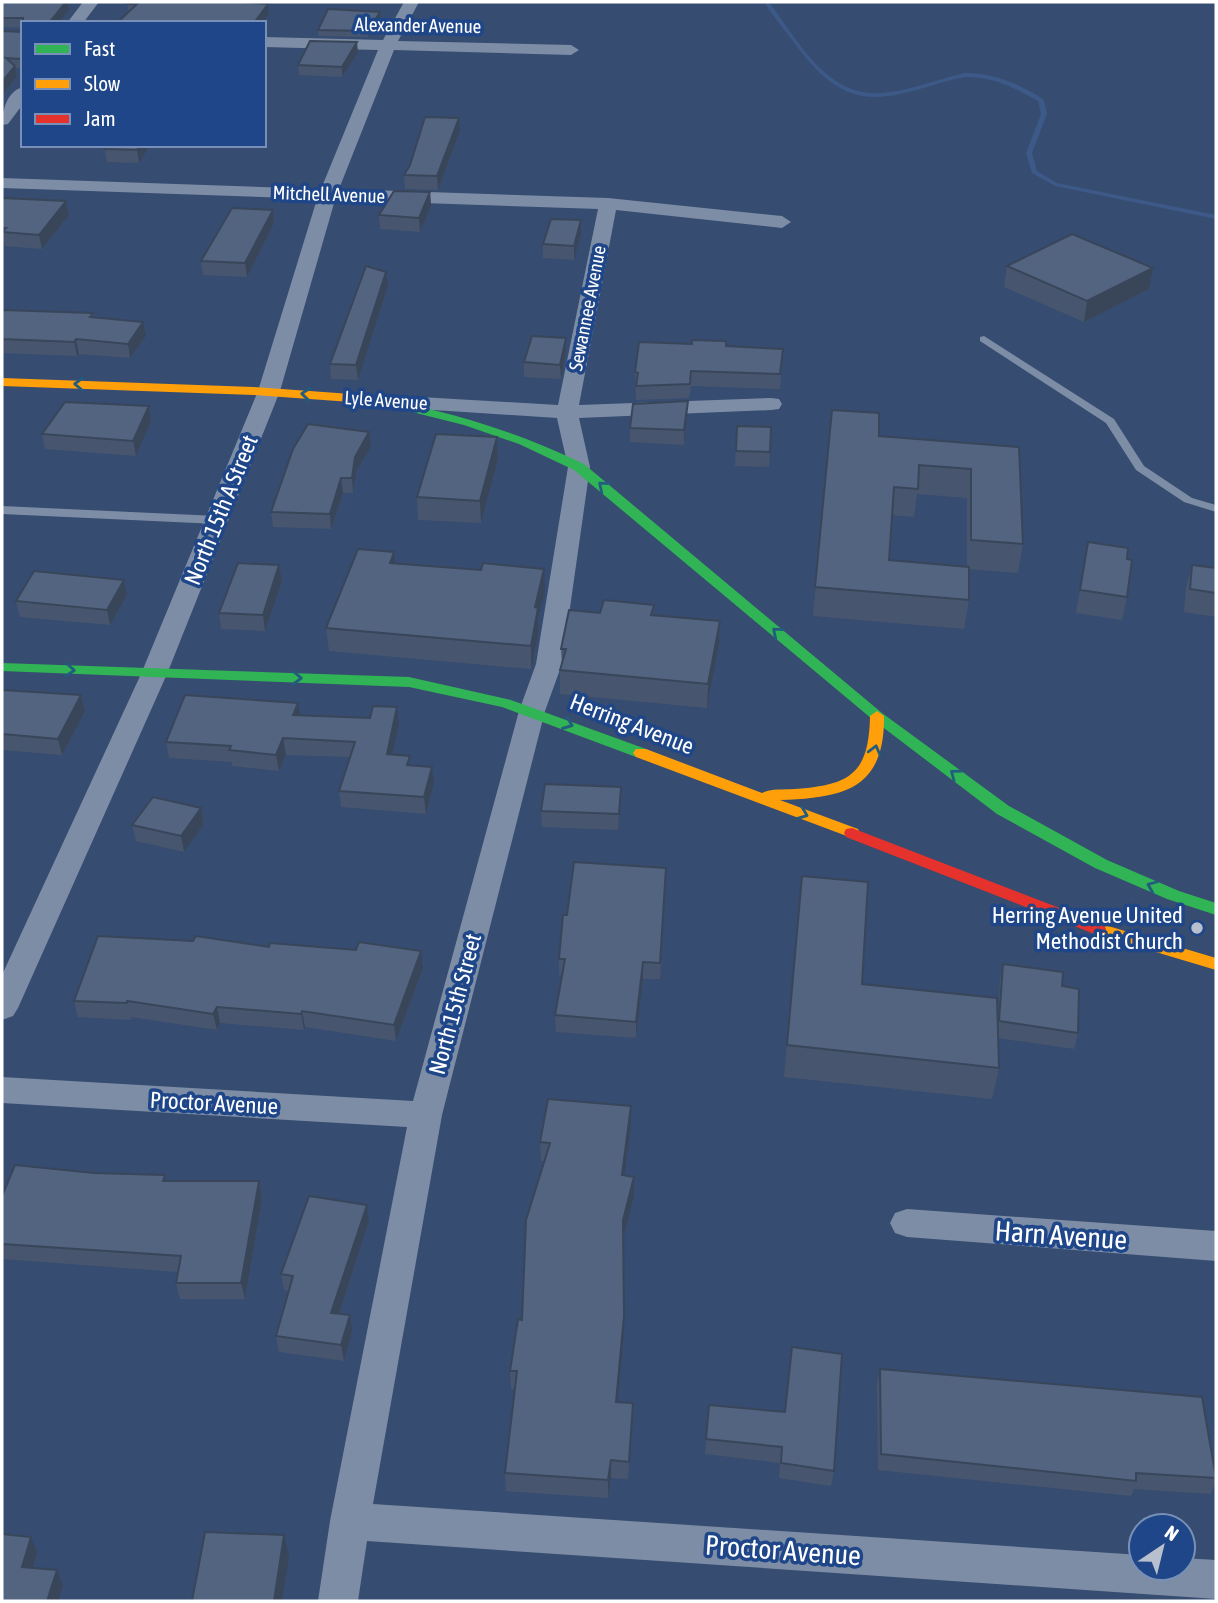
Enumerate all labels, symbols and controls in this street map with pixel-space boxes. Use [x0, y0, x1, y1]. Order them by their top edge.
street label: Alexander Avenue [354, 13, 482, 37]
legend [21, 21, 266, 147]
text: Fast [84, 36, 115, 60]
text: Slow [84, 71, 121, 95]
text: Jam [84, 106, 116, 130]
street label: Mitchell Avenue [272, 181, 386, 207]
street label: Sewannee Avenue [564, 243, 610, 373]
one-way arrow [73, 377, 84, 392]
street label: Lyle Avenue [344, 386, 428, 414]
one-way arrow [300, 387, 311, 402]
street label: North 15th A Street [179, 431, 263, 589]
one-way arrow [598, 482, 611, 494]
one-way arrow [773, 628, 786, 640]
one-way arrow [65, 663, 76, 678]
one-way arrow [292, 671, 303, 686]
street label: Herring Avenue [566, 688, 698, 760]
one-way arrow [561, 716, 573, 730]
one-way arrow [867, 745, 881, 757]
one-way arrow [950, 769, 963, 782]
one-way arrow [797, 806, 809, 820]
one-way arrow [1147, 880, 1159, 894]
place label: Herring Avenue United Methodist Church [992, 902, 1183, 954]
marker: Herring Avenue United Methodist Church [1189, 920, 1205, 936]
street label: North 15th Street [424, 931, 486, 1077]
street label: Proctor Avenue [149, 1087, 279, 1119]
street label: Harn Avenue [994, 1214, 1128, 1256]
north arrow [1127, 1512, 1197, 1582]
text: N [1161, 1521, 1183, 1545]
street label: Proctor Avenue [704, 1529, 862, 1571]

